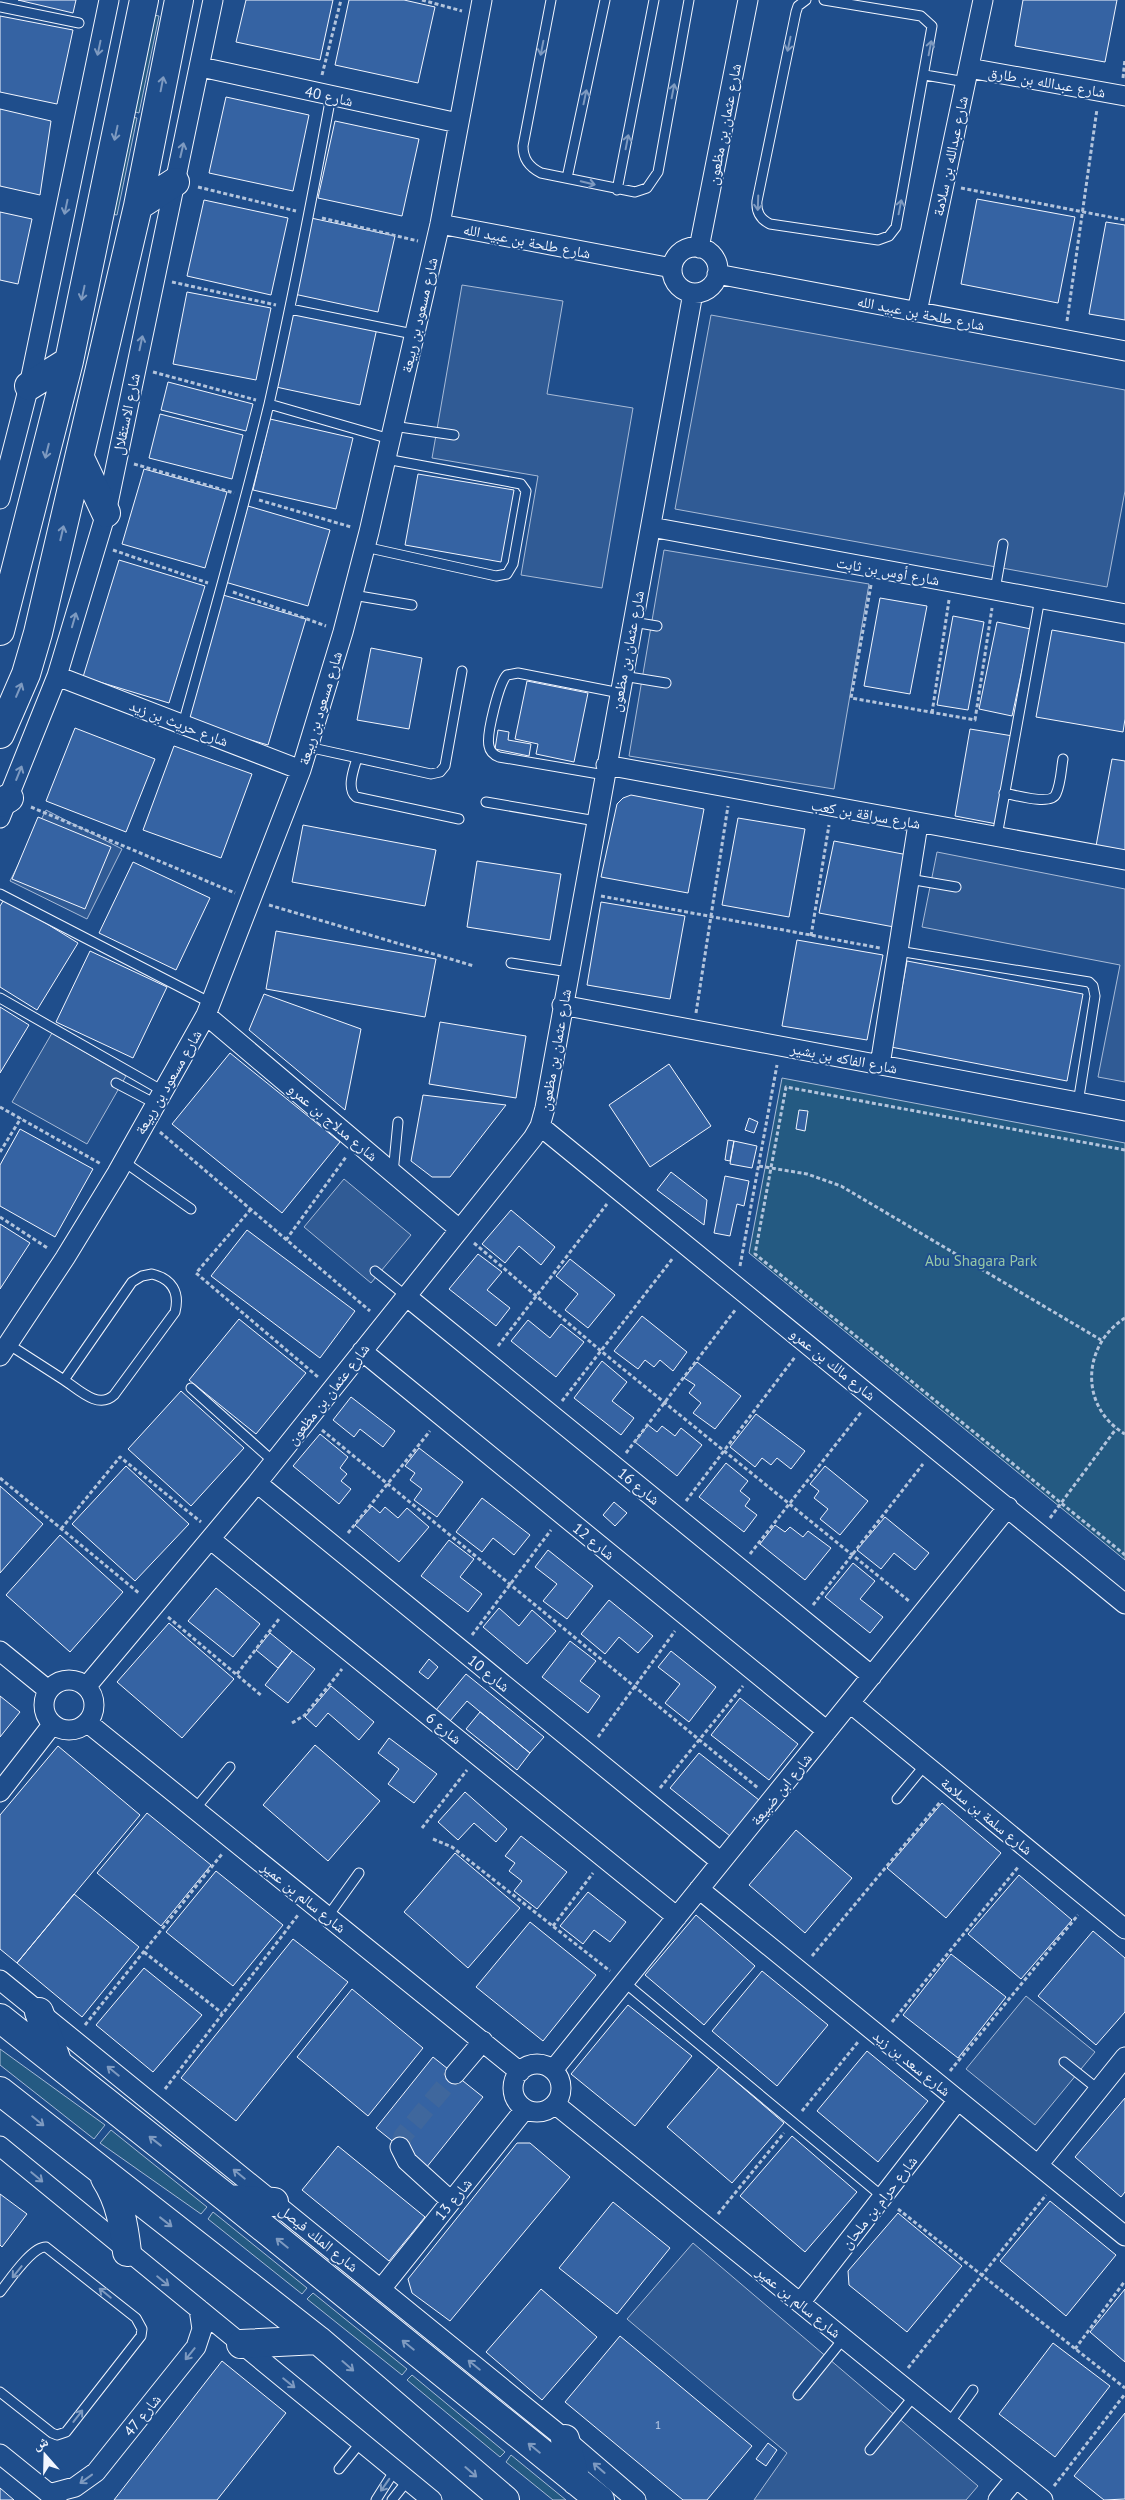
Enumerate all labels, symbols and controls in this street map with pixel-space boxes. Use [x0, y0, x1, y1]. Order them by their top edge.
one-way arrow [784, 35, 794, 51]
one-way arrow [94, 39, 103, 55]
one-way arrow [537, 39, 547, 55]
one-way arrow [925, 40, 935, 56]
street label: شارع عثمان بن مظعون [703, 61, 746, 187]
street label: شارع عبدالله بن طارق [987, 62, 1107, 103]
one-way arrow [158, 77, 168, 93]
street label: شارع 40 [303, 82, 355, 111]
one-way arrow [669, 83, 679, 99]
one-way arrow [581, 89, 590, 105]
street label: شارع عبدالله بن سلامة [928, 94, 973, 218]
one-way arrow [111, 125, 121, 141]
one-way arrow [622, 134, 632, 150]
one-way arrow [178, 142, 187, 158]
one-way arrow [580, 179, 596, 188]
one-way arrow [753, 194, 762, 210]
one-way arrow [61, 198, 70, 214]
one-way arrow [896, 200, 905, 216]
street label: شارع طلحة بن عبيد الله [461, 219, 592, 264]
street label: شارع مسعود بن ربيعة [396, 255, 443, 375]
one-way arrow [78, 284, 88, 300]
street label: شارع طلحة بن عبيد الله [855, 291, 986, 336]
one-way arrow [137, 336, 146, 352]
street label: شارع الاستقلال [108, 371, 145, 457]
one-way arrow [42, 442, 51, 458]
one-way arrow [58, 526, 67, 542]
street label: شارع أوس بن ثابت [835, 553, 941, 590]
street label: شارع عثمان بن مظعون [606, 588, 649, 714]
one-way arrow [69, 612, 79, 628]
street label: شارع مسعود بن ربيعة [294, 649, 347, 767]
one-way arrow [15, 683, 24, 698]
street label: شارع حريث بن زيد [126, 695, 231, 752]
one-way arrow [15, 766, 24, 781]
street label: شارع سراقة بن كعب [810, 795, 922, 834]
street label: شارع عثمان بن مظعون [535, 987, 576, 1113]
street label: شارع مسعود بن ربيعة [130, 1026, 207, 1138]
street label: شارع الفاكه بن بشير [788, 1038, 899, 1079]
street label: شارع مدلاج بن عمرو [284, 1079, 382, 1166]
park label: Abu Shagara Park [925, 1251, 1038, 1270]
street label: شارع مالك بن عمرو [786, 1324, 880, 1405]
street label: شارع عثمان بن مظعون [283, 1339, 374, 1449]
street label: شارع 16 [613, 1463, 664, 1510]
street label: شارع 12 [568, 1518, 619, 1565]
street label: شارع 10 [463, 1650, 514, 1697]
street label: شارع 6 [422, 1708, 466, 1749]
street label: شارع ابن ضبيعة [746, 1749, 817, 1830]
street label: شارع سلمة بن سلامة [937, 1773, 1037, 1860]
street label: شارع سالم بن عمير [256, 1856, 350, 1938]
street label: شارع سعد بن زيد [869, 2026, 955, 2101]
one-way arrow [107, 2066, 120, 2077]
one-way arrow [31, 2116, 44, 2127]
one-way arrow [149, 2136, 162, 2147]
street label: شارع حرام بن ملحان [837, 2152, 922, 2253]
one-way arrow [233, 2168, 246, 2179]
one-way arrow [31, 2172, 44, 2183]
street label: شارع 13 [430, 2174, 477, 2225]
street label: شارع الملك فيصل [275, 2200, 363, 2277]
one-way arrow [159, 2216, 172, 2227]
one-way arrow [276, 2237, 289, 2248]
street label: شارع سالم بن عمير [751, 2261, 845, 2343]
one-way arrow [11, 2265, 22, 2278]
one-way arrow [156, 2275, 169, 2286]
one-way arrow [98, 2287, 111, 2298]
one-way arrow [402, 2340, 415, 2351]
one-way arrow [185, 2348, 196, 2361]
one-way arrow [467, 2359, 480, 2370]
one-way arrow [341, 2360, 354, 2371]
one-way arrow [282, 2377, 295, 2388]
street label: شارع 47 [119, 2390, 166, 2441]
one-way arrow [73, 2410, 84, 2423]
house number: 1 [655, 2417, 661, 2432]
north arrow [20, 2430, 70, 2480]
text: ش [30, 2432, 51, 2454]
one-way arrow [528, 2442, 541, 2453]
one-way arrow [593, 2463, 606, 2474]
one-way arrow [465, 2466, 478, 2477]
one-way arrow [80, 2474, 94, 2484]
one-way arrow [380, 2477, 390, 2491]

